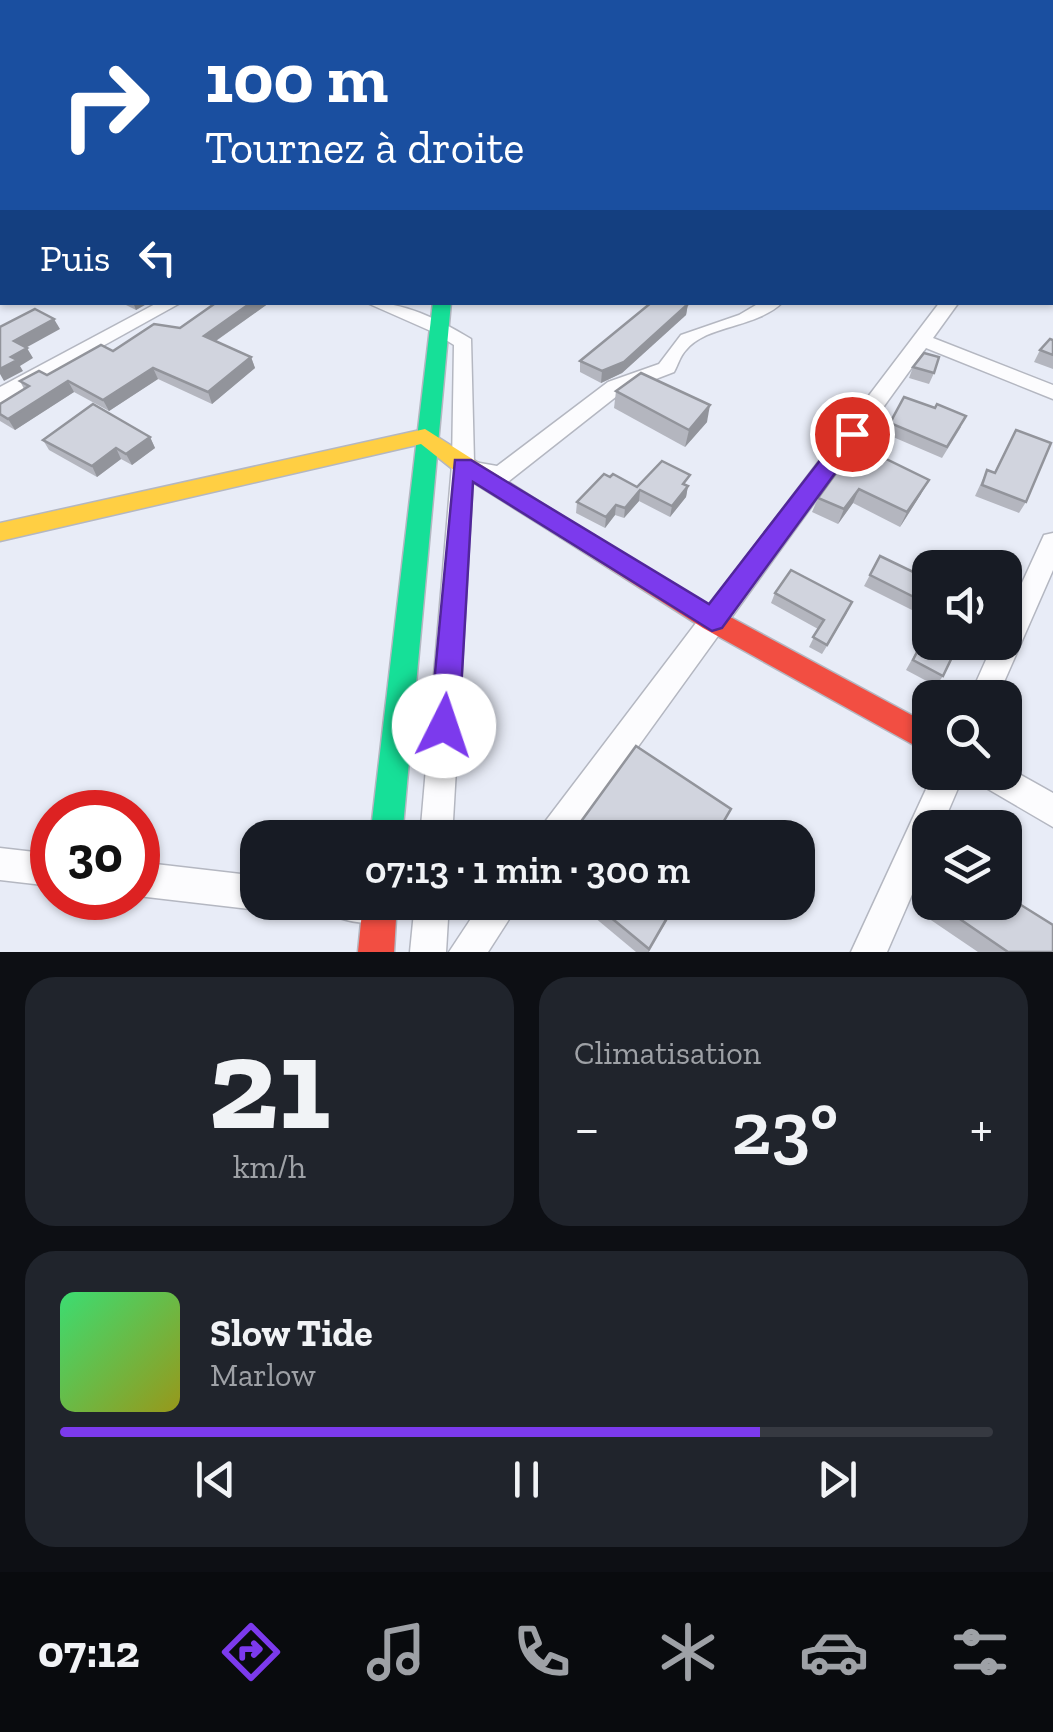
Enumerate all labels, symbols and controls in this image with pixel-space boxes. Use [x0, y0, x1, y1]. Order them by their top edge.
text: 100 m [205, 36, 388, 120]
icon: right [40, 40, 170, 170]
text: Tournez à droite [205, 121, 524, 175]
icon: left [130, 230, 185, 285]
text: Puis [40, 235, 110, 281]
pin [810, 392, 895, 477]
icon: arrive [825, 407, 880, 462]
map controls [912, 550, 1022, 920]
button: sound [912, 550, 1022, 660]
position arrow [392, 674, 496, 778]
button: search [912, 680, 1022, 790]
speed limit sign: 30 [30, 790, 160, 920]
button: layers [912, 810, 1022, 920]
text: 07:13 · 1 min · 300 m [365, 847, 690, 893]
text: 21 [208, 1005, 331, 1161]
text: Climatisation [574, 1034, 761, 1072]
text: 23° [732, 1083, 838, 1173]
text: − [574, 1095, 600, 1161]
text: + [970, 1095, 993, 1161]
text: km/h [233, 1148, 306, 1186]
text: Slow Tide [210, 1310, 373, 1356]
text: Marlow [210, 1356, 316, 1394]
icon: previous [188, 1452, 243, 1507]
icon: pause [499, 1452, 554, 1507]
icon: next [810, 1452, 865, 1507]
icon: directions [216, 1617, 286, 1687]
icon: music [361, 1617, 431, 1687]
icon: phone [507, 1617, 577, 1687]
icon: climate [653, 1617, 723, 1687]
icon: car [799, 1617, 869, 1687]
icon: filters [945, 1617, 1015, 1687]
text: 07:12 [38, 1625, 140, 1679]

